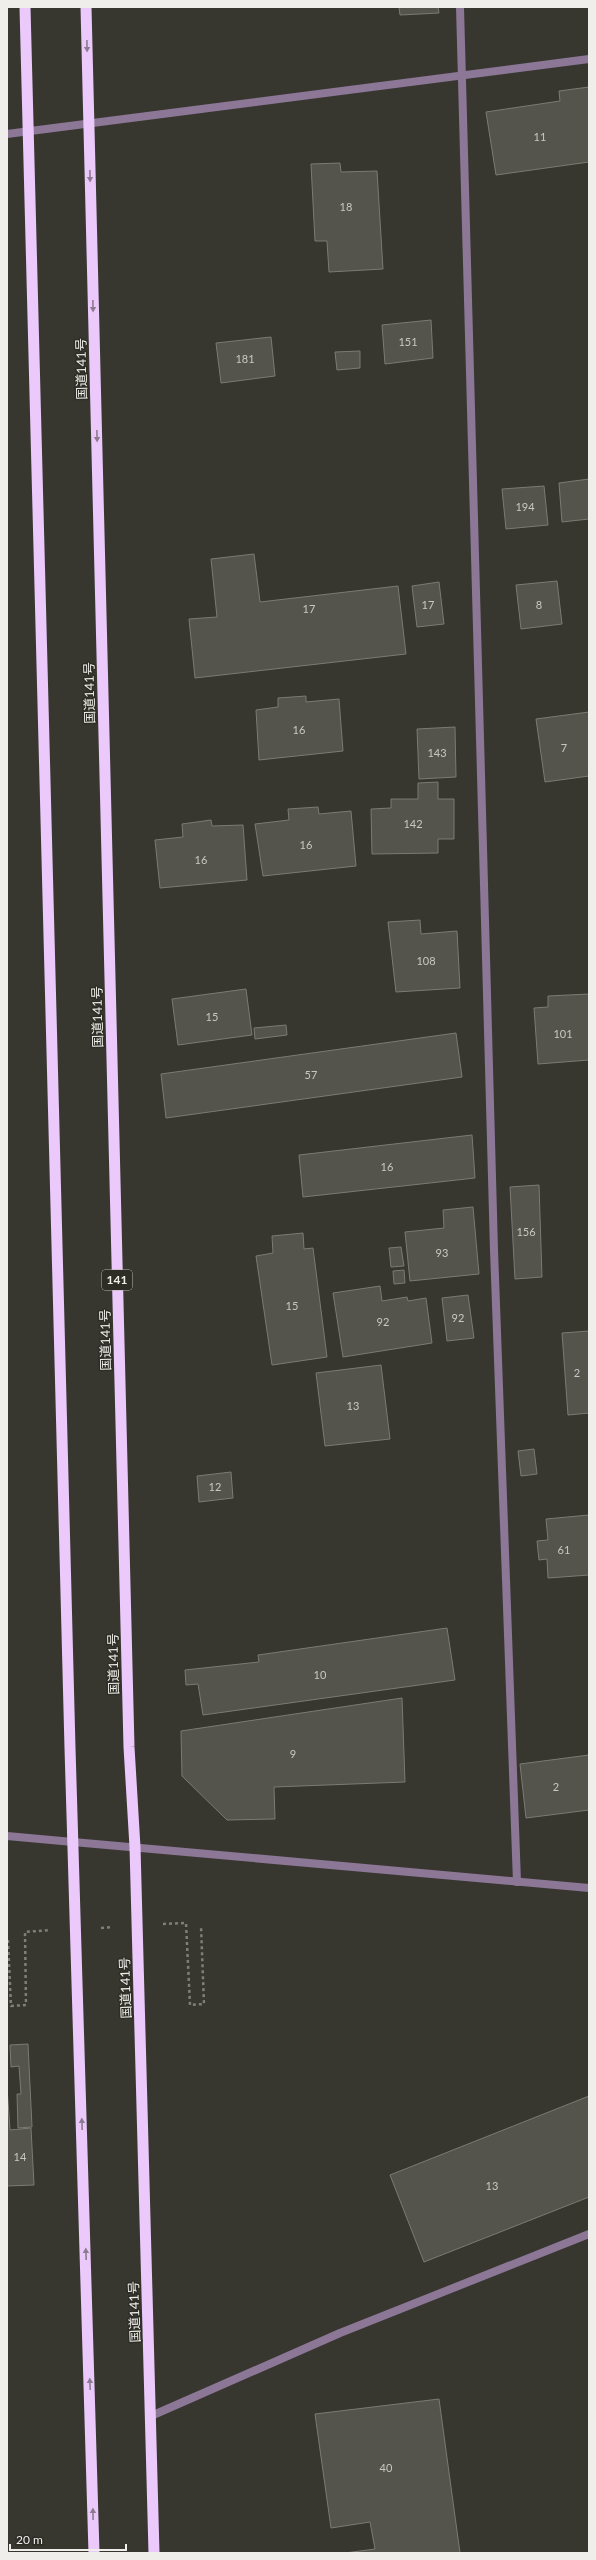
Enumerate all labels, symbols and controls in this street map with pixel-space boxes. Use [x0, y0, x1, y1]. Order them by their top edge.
one-way arrow [84, 40, 90, 53]
house number: 11 [534, 130, 546, 143]
one-way arrow [87, 170, 93, 183]
house number: 18 [340, 200, 352, 213]
one-way arrow [90, 300, 97, 312]
house number: 151 [398, 335, 418, 348]
street label: 国道141号 [72, 338, 90, 400]
house number: 181 [235, 352, 255, 365]
one-way arrow [93, 430, 100, 442]
house number: 194 [515, 500, 535, 513]
house number: 17 [422, 598, 434, 611]
house number: 8 [536, 598, 542, 611]
house number: 17 [303, 602, 315, 615]
street label: 国道141号 [80, 662, 98, 724]
house number: 16 [293, 723, 305, 736]
house number: 7 [561, 741, 567, 754]
house number: 143 [427, 746, 447, 759]
house number: 142 [403, 817, 423, 830]
house number: 16 [300, 838, 312, 851]
house number: 16 [195, 853, 207, 866]
house number: 108 [416, 954, 436, 967]
street label: 国道141号 [88, 986, 106, 1048]
house number: 15 [206, 1010, 218, 1023]
house number: 101 [553, 1027, 573, 1040]
house number: 57 [305, 1068, 317, 1081]
house number: 16 [381, 1160, 393, 1173]
house number: 156 [516, 1225, 536, 1238]
house number: 93 [436, 1246, 448, 1259]
road number: 141 [102, 1270, 132, 1290]
house number: 15 [286, 1299, 298, 1312]
street label: 国道141号 [96, 1309, 114, 1371]
house number: 92 [452, 1311, 464, 1324]
house number: 92 [377, 1315, 389, 1328]
house number: 2 [574, 1366, 580, 1379]
house number: 13 [347, 1399, 359, 1412]
house number: 12 [209, 1480, 221, 1493]
house number: 61 [558, 1543, 570, 1556]
street label: 国道141号 [104, 1633, 122, 1695]
house number: 10 [314, 1668, 327, 1681]
house number: 9 [290, 1747, 296, 1760]
house number: 2 [553, 1780, 559, 1793]
street label: 国道141号 [116, 1957, 134, 2019]
one-way arrow [78, 2118, 85, 2130]
house number: 14 [14, 2150, 27, 2163]
house number: 13 [486, 2179, 498, 2192]
one-way arrow [82, 2248, 89, 2260]
street label: 国道141号 [125, 2281, 143, 2343]
one-way arrow [86, 2378, 93, 2390]
house number: 40 [380, 2461, 393, 2474]
one-way arrow [90, 2507, 96, 2520]
scale bar [10, 2526, 126, 2552]
text: 20 m [16, 2532, 43, 2547]

